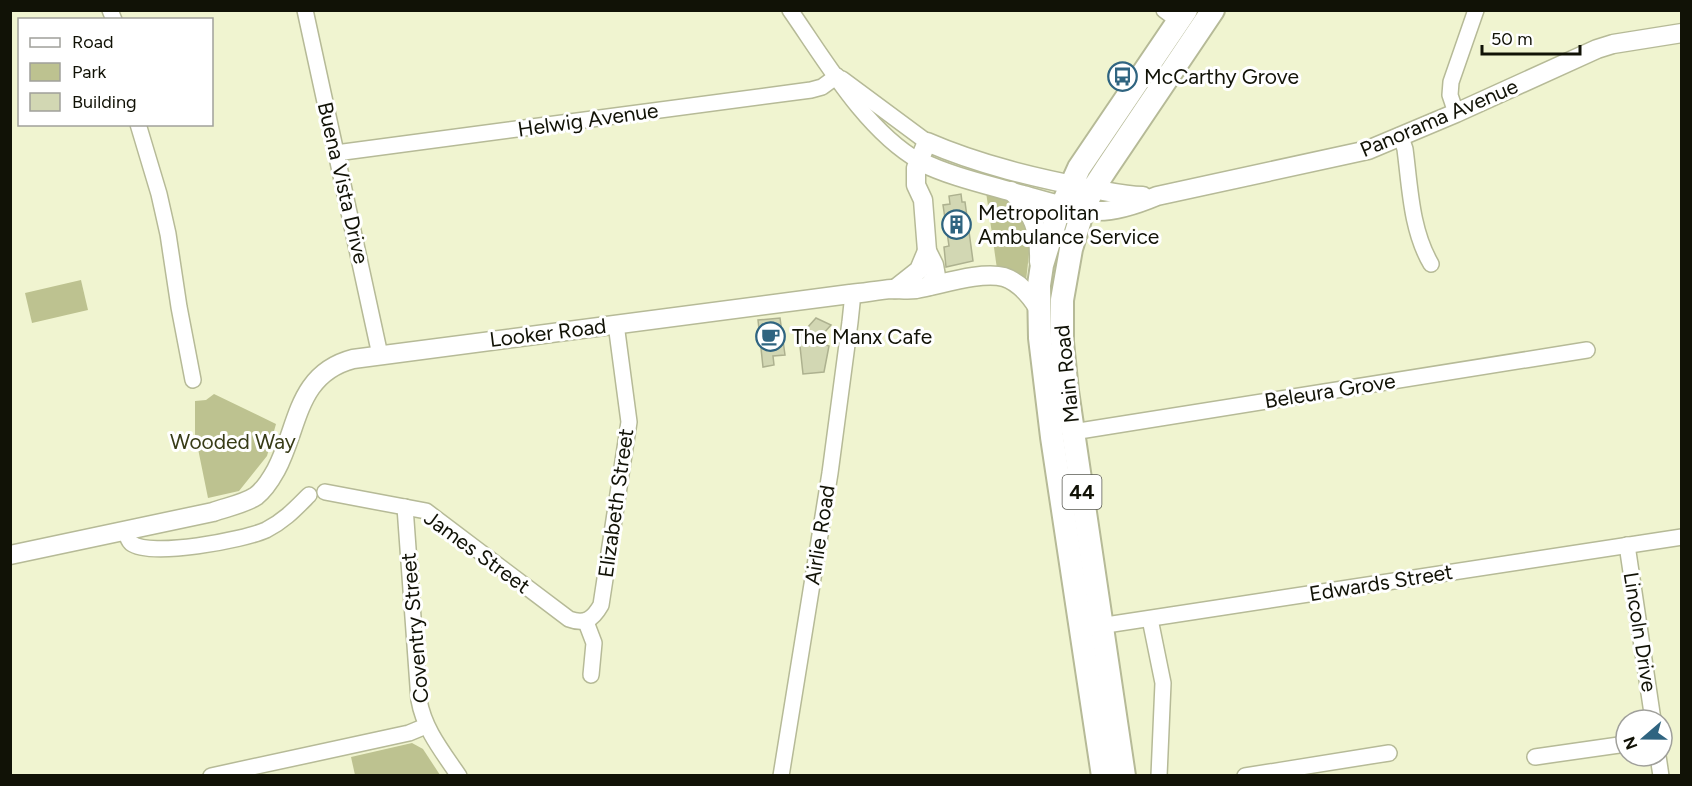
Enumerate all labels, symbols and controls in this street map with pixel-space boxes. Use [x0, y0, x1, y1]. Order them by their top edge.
legend [18, 18, 213, 126]
scale bar [1482, 18, 1580, 56]
text: 50 m [1491, 28, 1533, 50]
text: Road [72, 31, 113, 53]
text: Park [72, 61, 107, 83]
bus stop icon: McCarthy Grove [1107, 61, 1139, 93]
place label: McCarthy Grove [1144, 64, 1299, 89]
street label: Panorama Avenue [1356, 73, 1522, 162]
text: Building [72, 91, 137, 113]
street label: Helwig Avenue [516, 97, 660, 142]
street label: Buena Vista Drive [313, 100, 374, 266]
place label: Metropolitan Ambulance Service [978, 200, 1159, 249]
building icon: Metropolitan Ambulance Service [941, 209, 973, 241]
street label: Looker Road [488, 313, 608, 352]
cafe icon: The Manx Cafe [755, 321, 787, 353]
place label: The Manx Cafe [792, 324, 932, 349]
street label: Main Road [1049, 324, 1084, 424]
street label: Beleura Grove [1263, 368, 1397, 413]
street label: Elizabeth Street [593, 427, 638, 579]
park label: Wooded Way [170, 429, 296, 454]
road number: 44 [1062, 475, 1102, 509]
street label: Airlie Road [799, 483, 840, 587]
street label: James Street [420, 505, 535, 598]
street label: Coventry Street [395, 552, 434, 704]
street label: Edwards Street [1307, 559, 1454, 606]
street label: Lincoln Drive [1619, 570, 1662, 694]
north arrow [1614, 708, 1674, 768]
text: N [1619, 734, 1641, 752]

